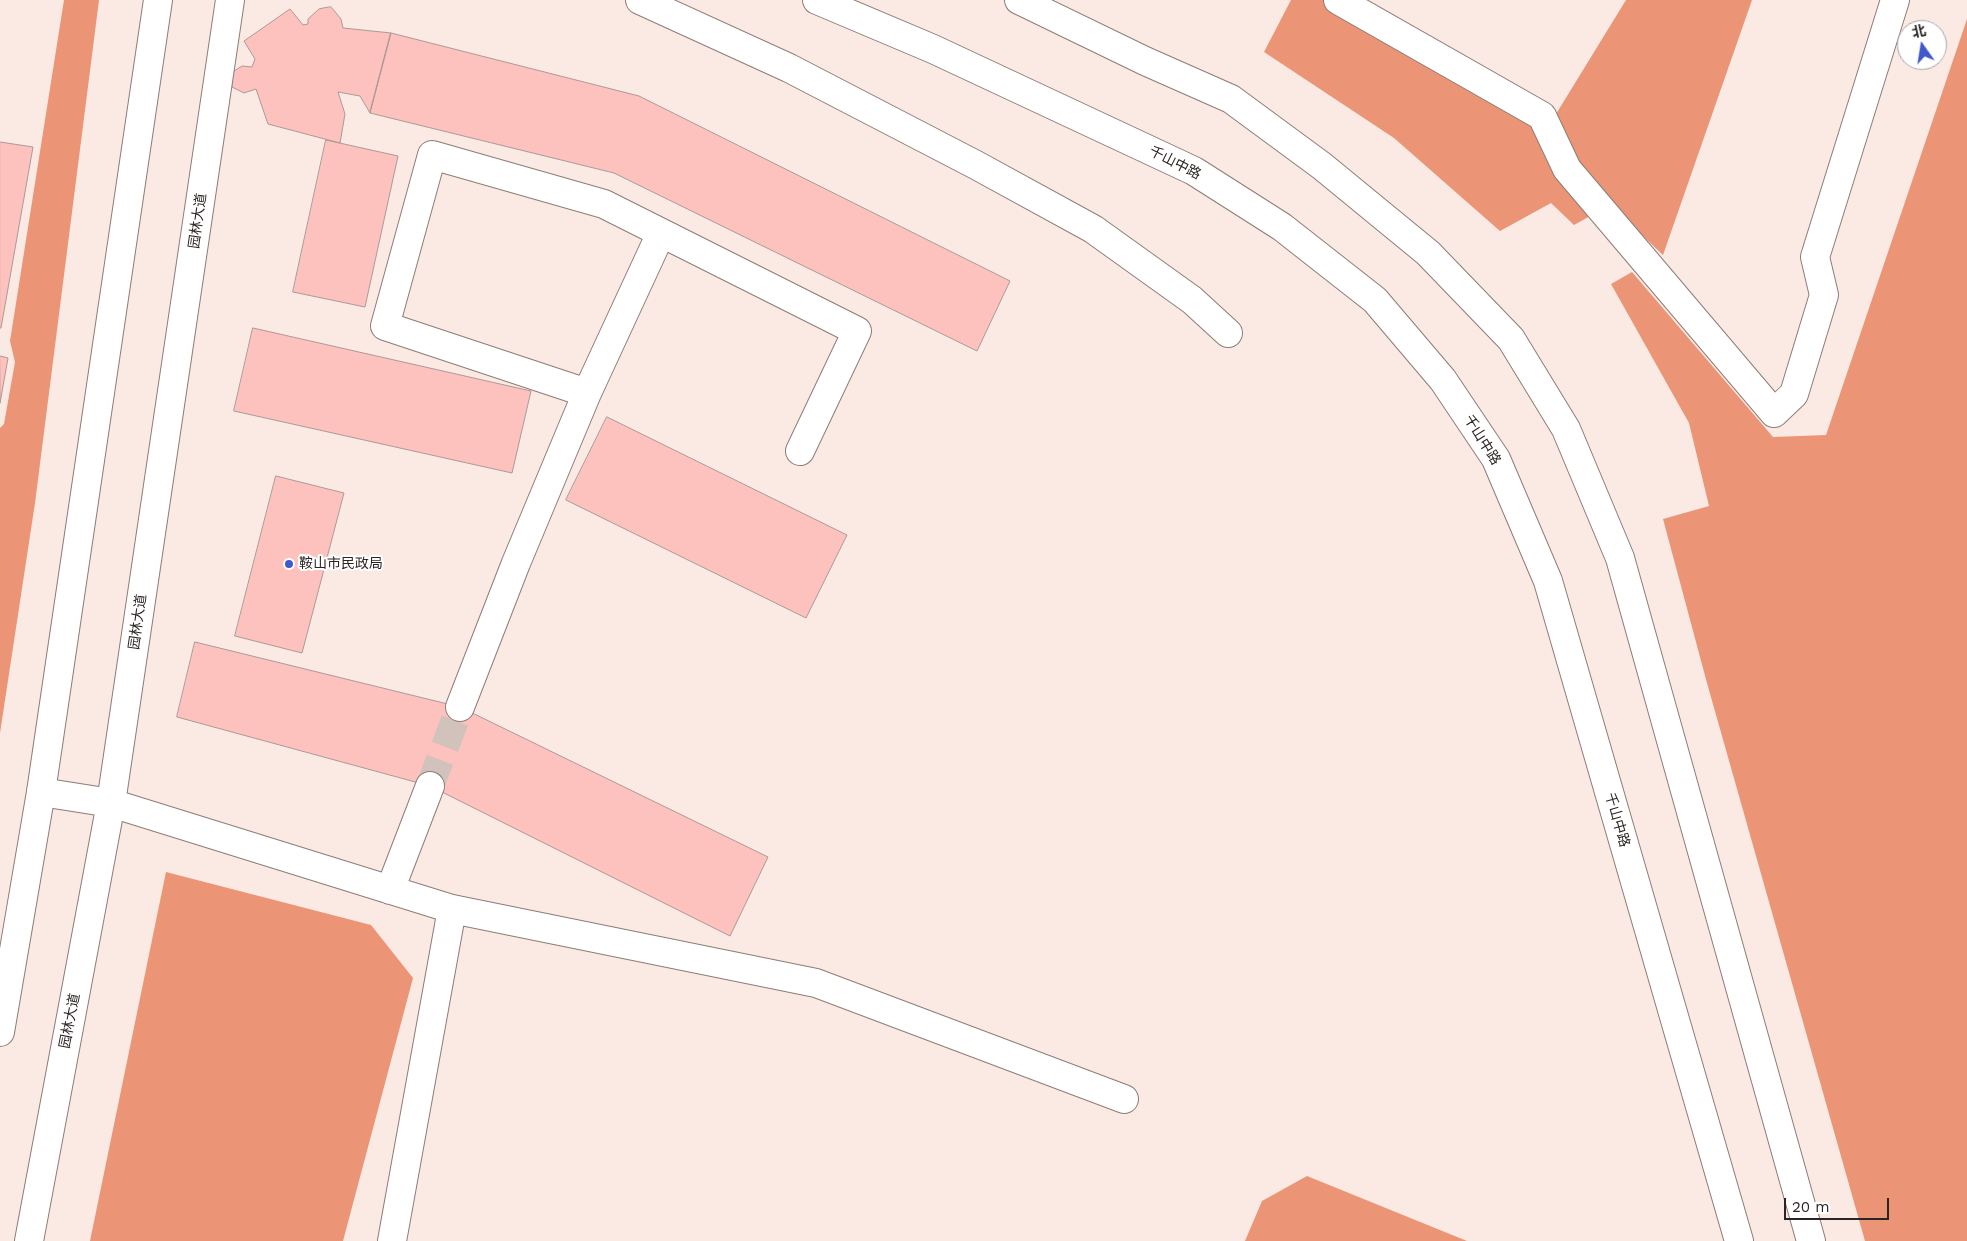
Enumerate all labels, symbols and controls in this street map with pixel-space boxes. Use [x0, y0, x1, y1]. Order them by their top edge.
north arrow [1897, 20, 1947, 70]
text: 北 [1910, 22, 1927, 41]
street label: 千山中路 [1146, 143, 1204, 183]
street label: 园林大道 [186, 192, 210, 250]
street label: 千山中路 [1460, 412, 1504, 468]
place label: 鞍山市民政局 [299, 556, 383, 572]
marker: 鞍山市民政局 [283, 558, 295, 570]
street label: 园林大道 [126, 593, 150, 651]
street label: 千山中路 [1601, 791, 1633, 849]
street label: 园林大道 [56, 992, 84, 1050]
scale bar [1787, 1188, 1892, 1220]
text: 20 m [1792, 1198, 1830, 1216]

